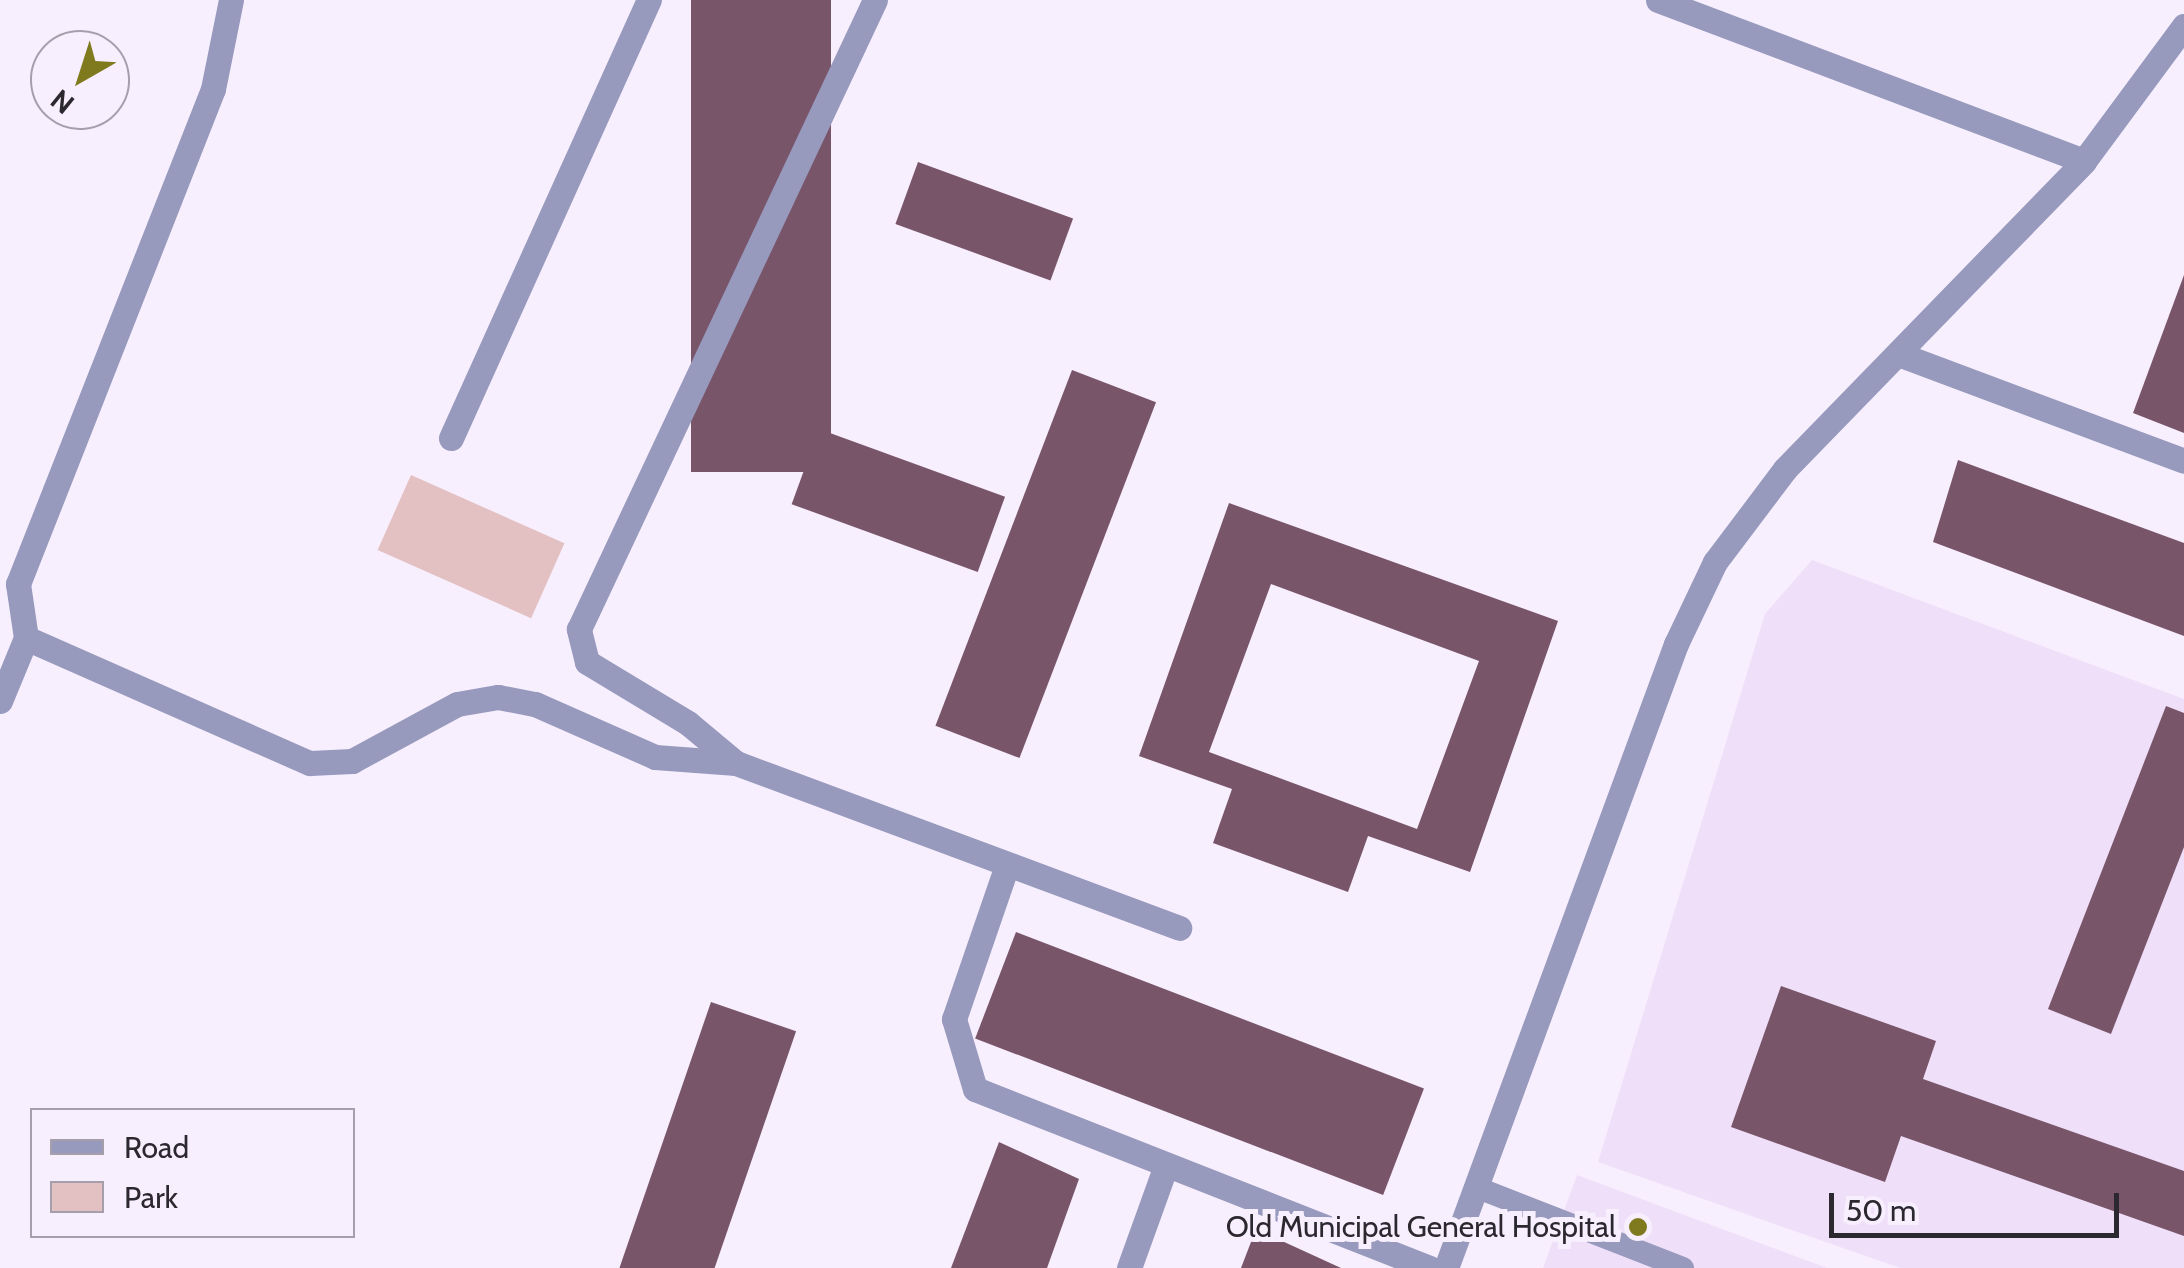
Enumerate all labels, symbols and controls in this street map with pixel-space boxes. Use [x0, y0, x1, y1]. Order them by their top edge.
north arrow [30, 30, 130, 130]
text: N [44, 82, 81, 121]
legend [30, 1108, 355, 1238]
text: Road [124, 1129, 189, 1166]
scale bar [1834, 1173, 2124, 1235]
text: Park [124, 1179, 178, 1216]
text: 50 m [1846, 1192, 1916, 1229]
place label: Old Municipal General Hospital [1226, 1209, 1616, 1245]
marker: Old Municipal General Hospital [1625, 1214, 1651, 1240]

